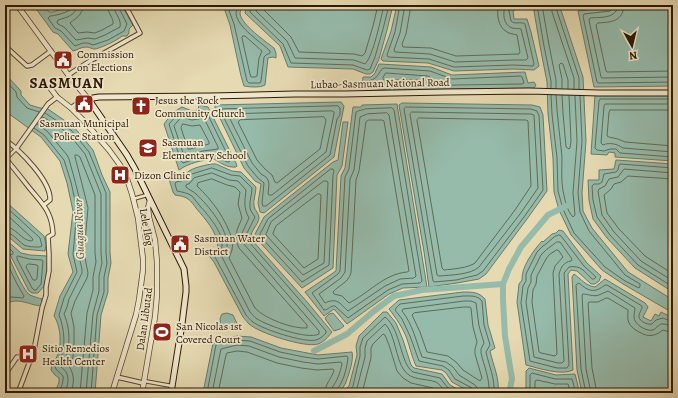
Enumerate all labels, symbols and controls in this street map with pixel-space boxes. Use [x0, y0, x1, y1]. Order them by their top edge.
north arrow [612, 26, 652, 66]
place label: Commission on Elections [77, 47, 134, 75]
text: N [628, 47, 638, 63]
public building icon: Commission on Elections [52, 49, 74, 71]
district label: SASMUAN [29, 73, 105, 93]
street label: Lubao-Sasmuan National Road [310, 75, 450, 92]
public building icon: Sasmuan Municipal Police Station [73, 93, 95, 115]
place label: Jesus the Rock Community Church [155, 93, 245, 121]
church icon: Jesus the Rock Community Church [130, 95, 152, 117]
place label: Sasmuan Municipal Police Station [39, 116, 129, 144]
place label: Sasmuan Elementary School [162, 135, 247, 163]
school or university icon: Sasmuan Elementary School [137, 137, 159, 159]
hospital icon: Dizon Clinic [109, 164, 131, 186]
place label: Dizon Clinic [134, 168, 190, 183]
water label: Guagua River [70, 197, 88, 260]
street label: Lele Ilog [136, 207, 157, 248]
place label: Sasmuan Water District [194, 231, 265, 259]
public building icon: Sasmuan Water District [169, 233, 191, 255]
street label: Dalan Libutad [133, 286, 156, 352]
place label: San Nicolas 1st Covered Court [176, 319, 242, 347]
sports icon: San Nicolas 1st Covered Court [151, 321, 173, 343]
place label: Sitio Remedios Health Center [42, 341, 110, 369]
hospital icon: Sitio Remedios Health Center [17, 343, 39, 365]

